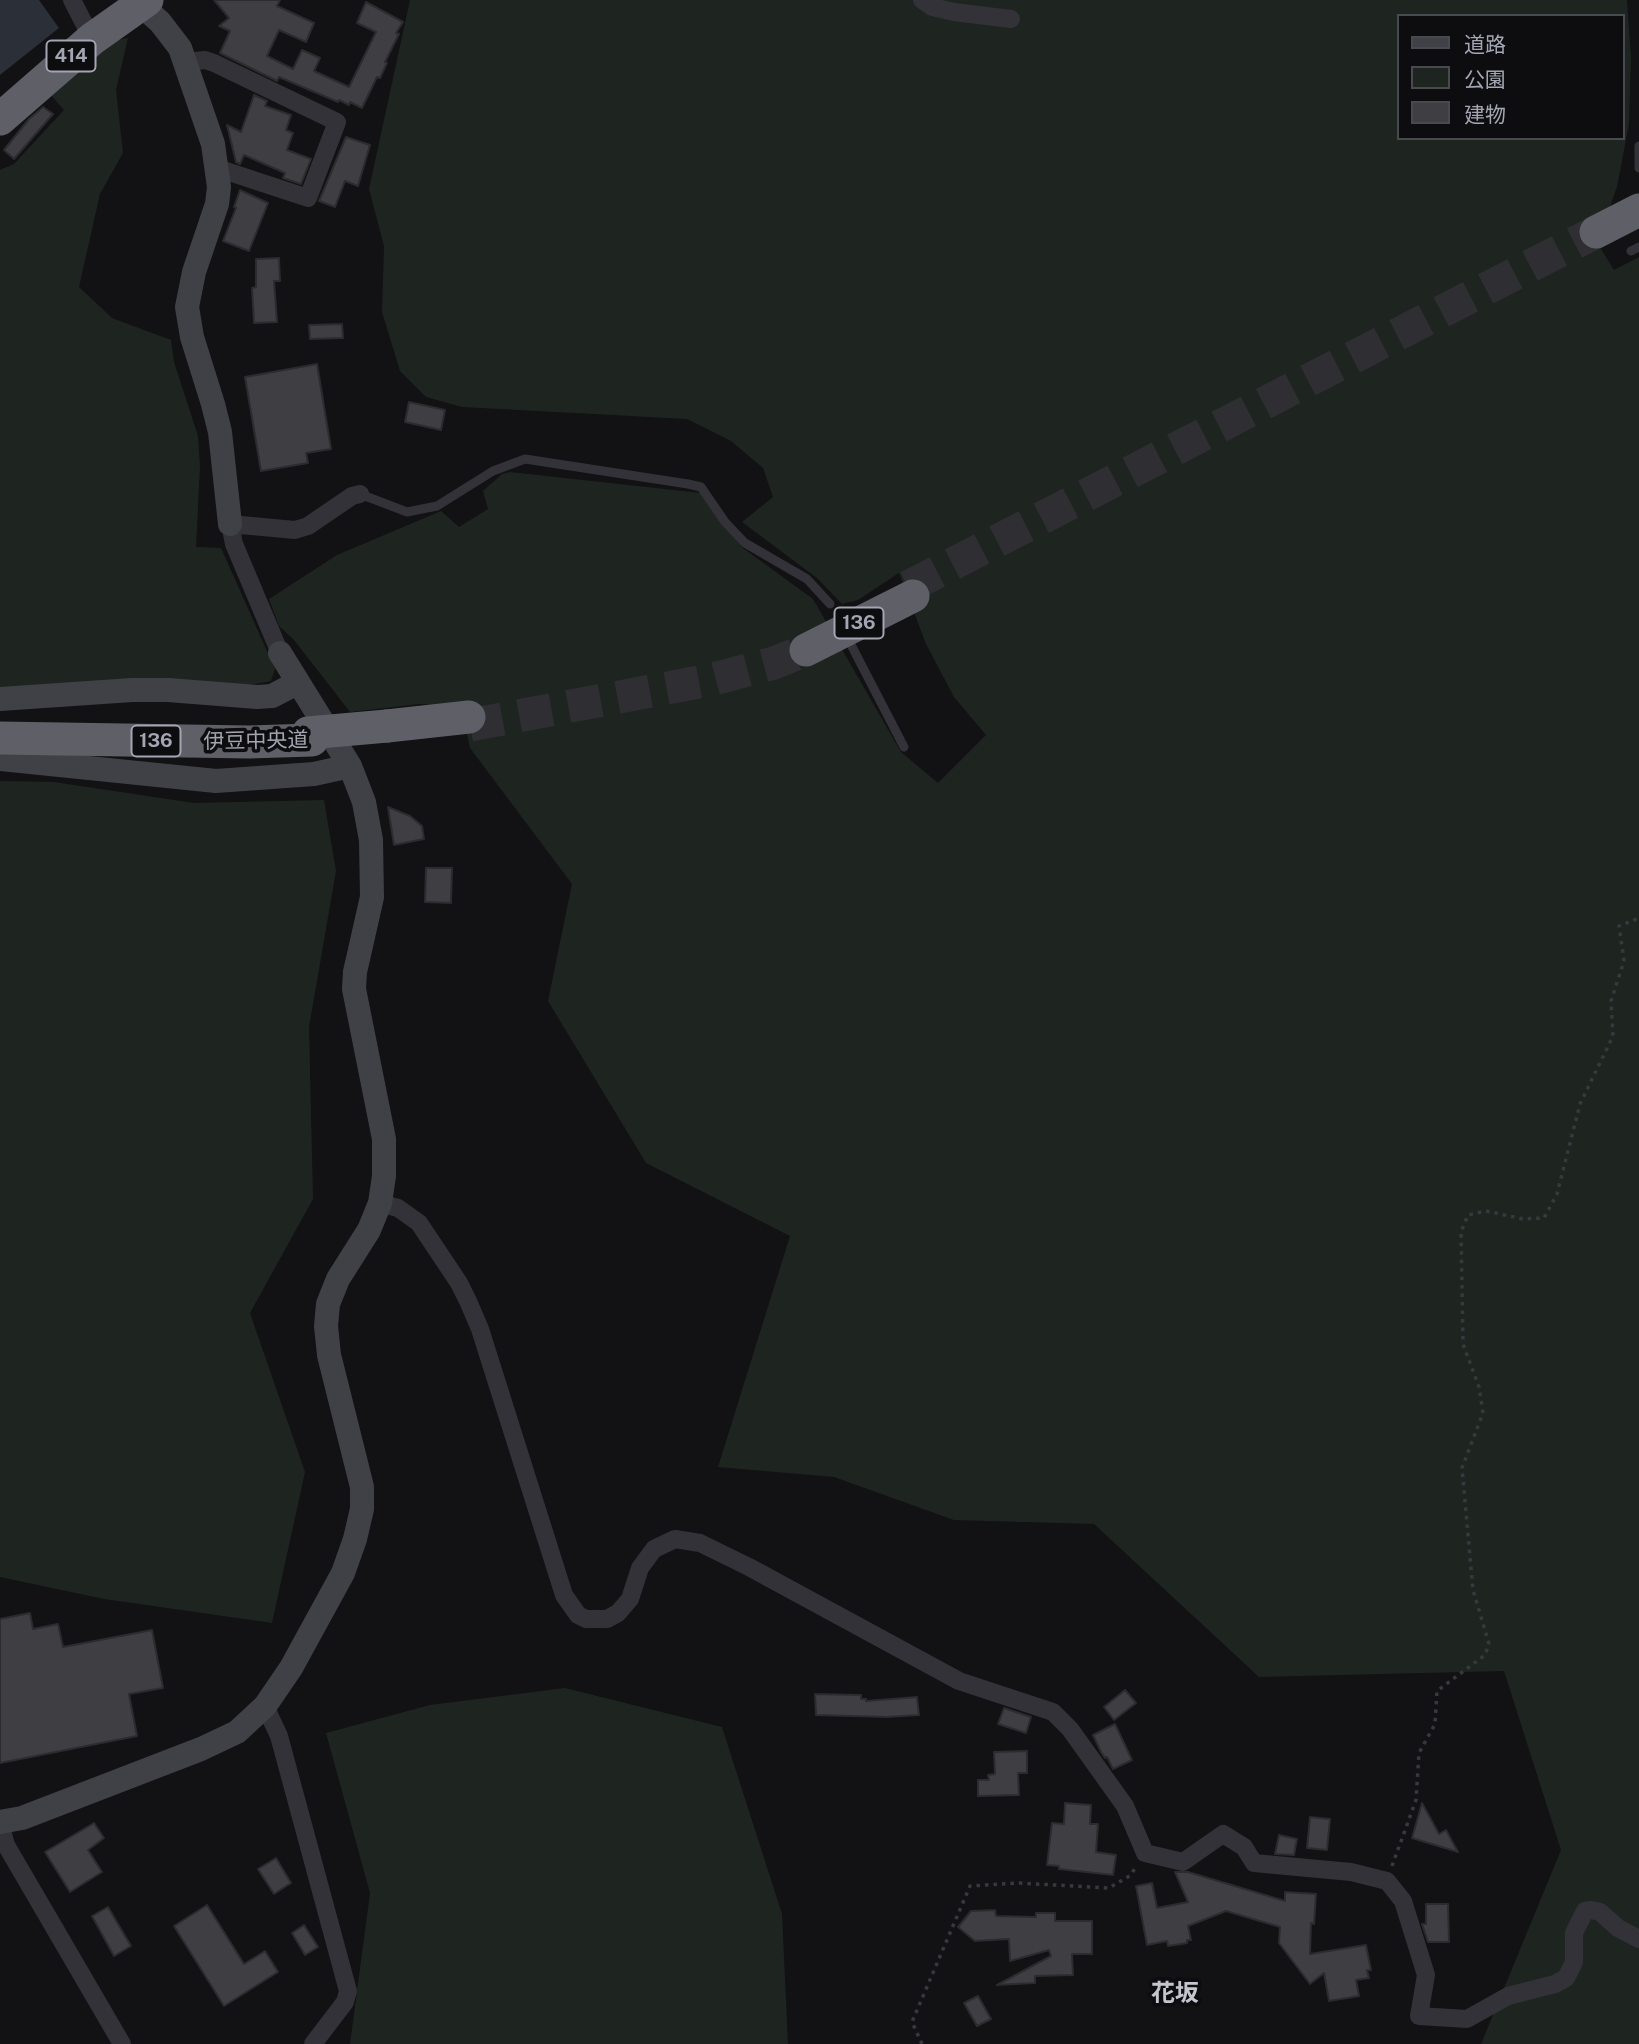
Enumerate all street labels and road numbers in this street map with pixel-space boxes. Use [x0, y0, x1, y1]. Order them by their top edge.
road number: 414 [46, 40, 96, 72]
road number: 136 [834, 608, 884, 638]
road number: 136 [132, 726, 180, 756]
street label: 伊豆中央道 [203, 727, 309, 755]

